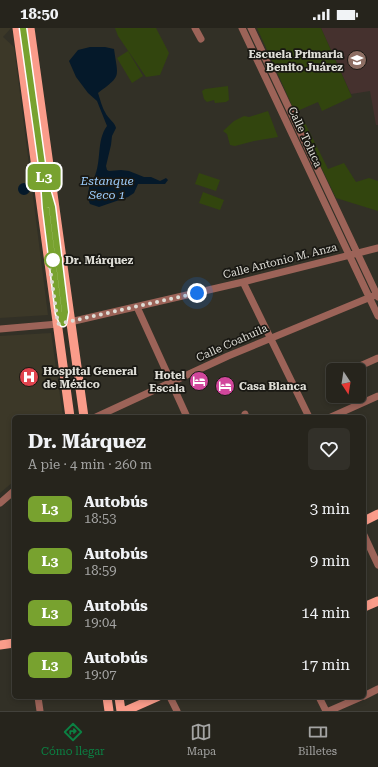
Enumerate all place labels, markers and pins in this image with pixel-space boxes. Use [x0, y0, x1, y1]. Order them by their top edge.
place label: Escuela Primaria Benito Juárez [249, 48, 344, 74]
school or university icon: Escuela Primaria Benito Juárez [346, 49, 368, 71]
marker: Dr. Márquez [44, 251, 62, 269]
place label: Dr. Márquez [65, 254, 134, 267]
place label: Hospital General de México [43, 365, 137, 391]
hospital icon: Hospital General de México [18, 366, 40, 388]
place label: Hotel Escala [149, 369, 186, 395]
hotel icon: Hotel Escala [188, 370, 210, 392]
hotel icon: Casa Blanca [214, 375, 236, 397]
place label: Casa Blanca [239, 380, 307, 393]

